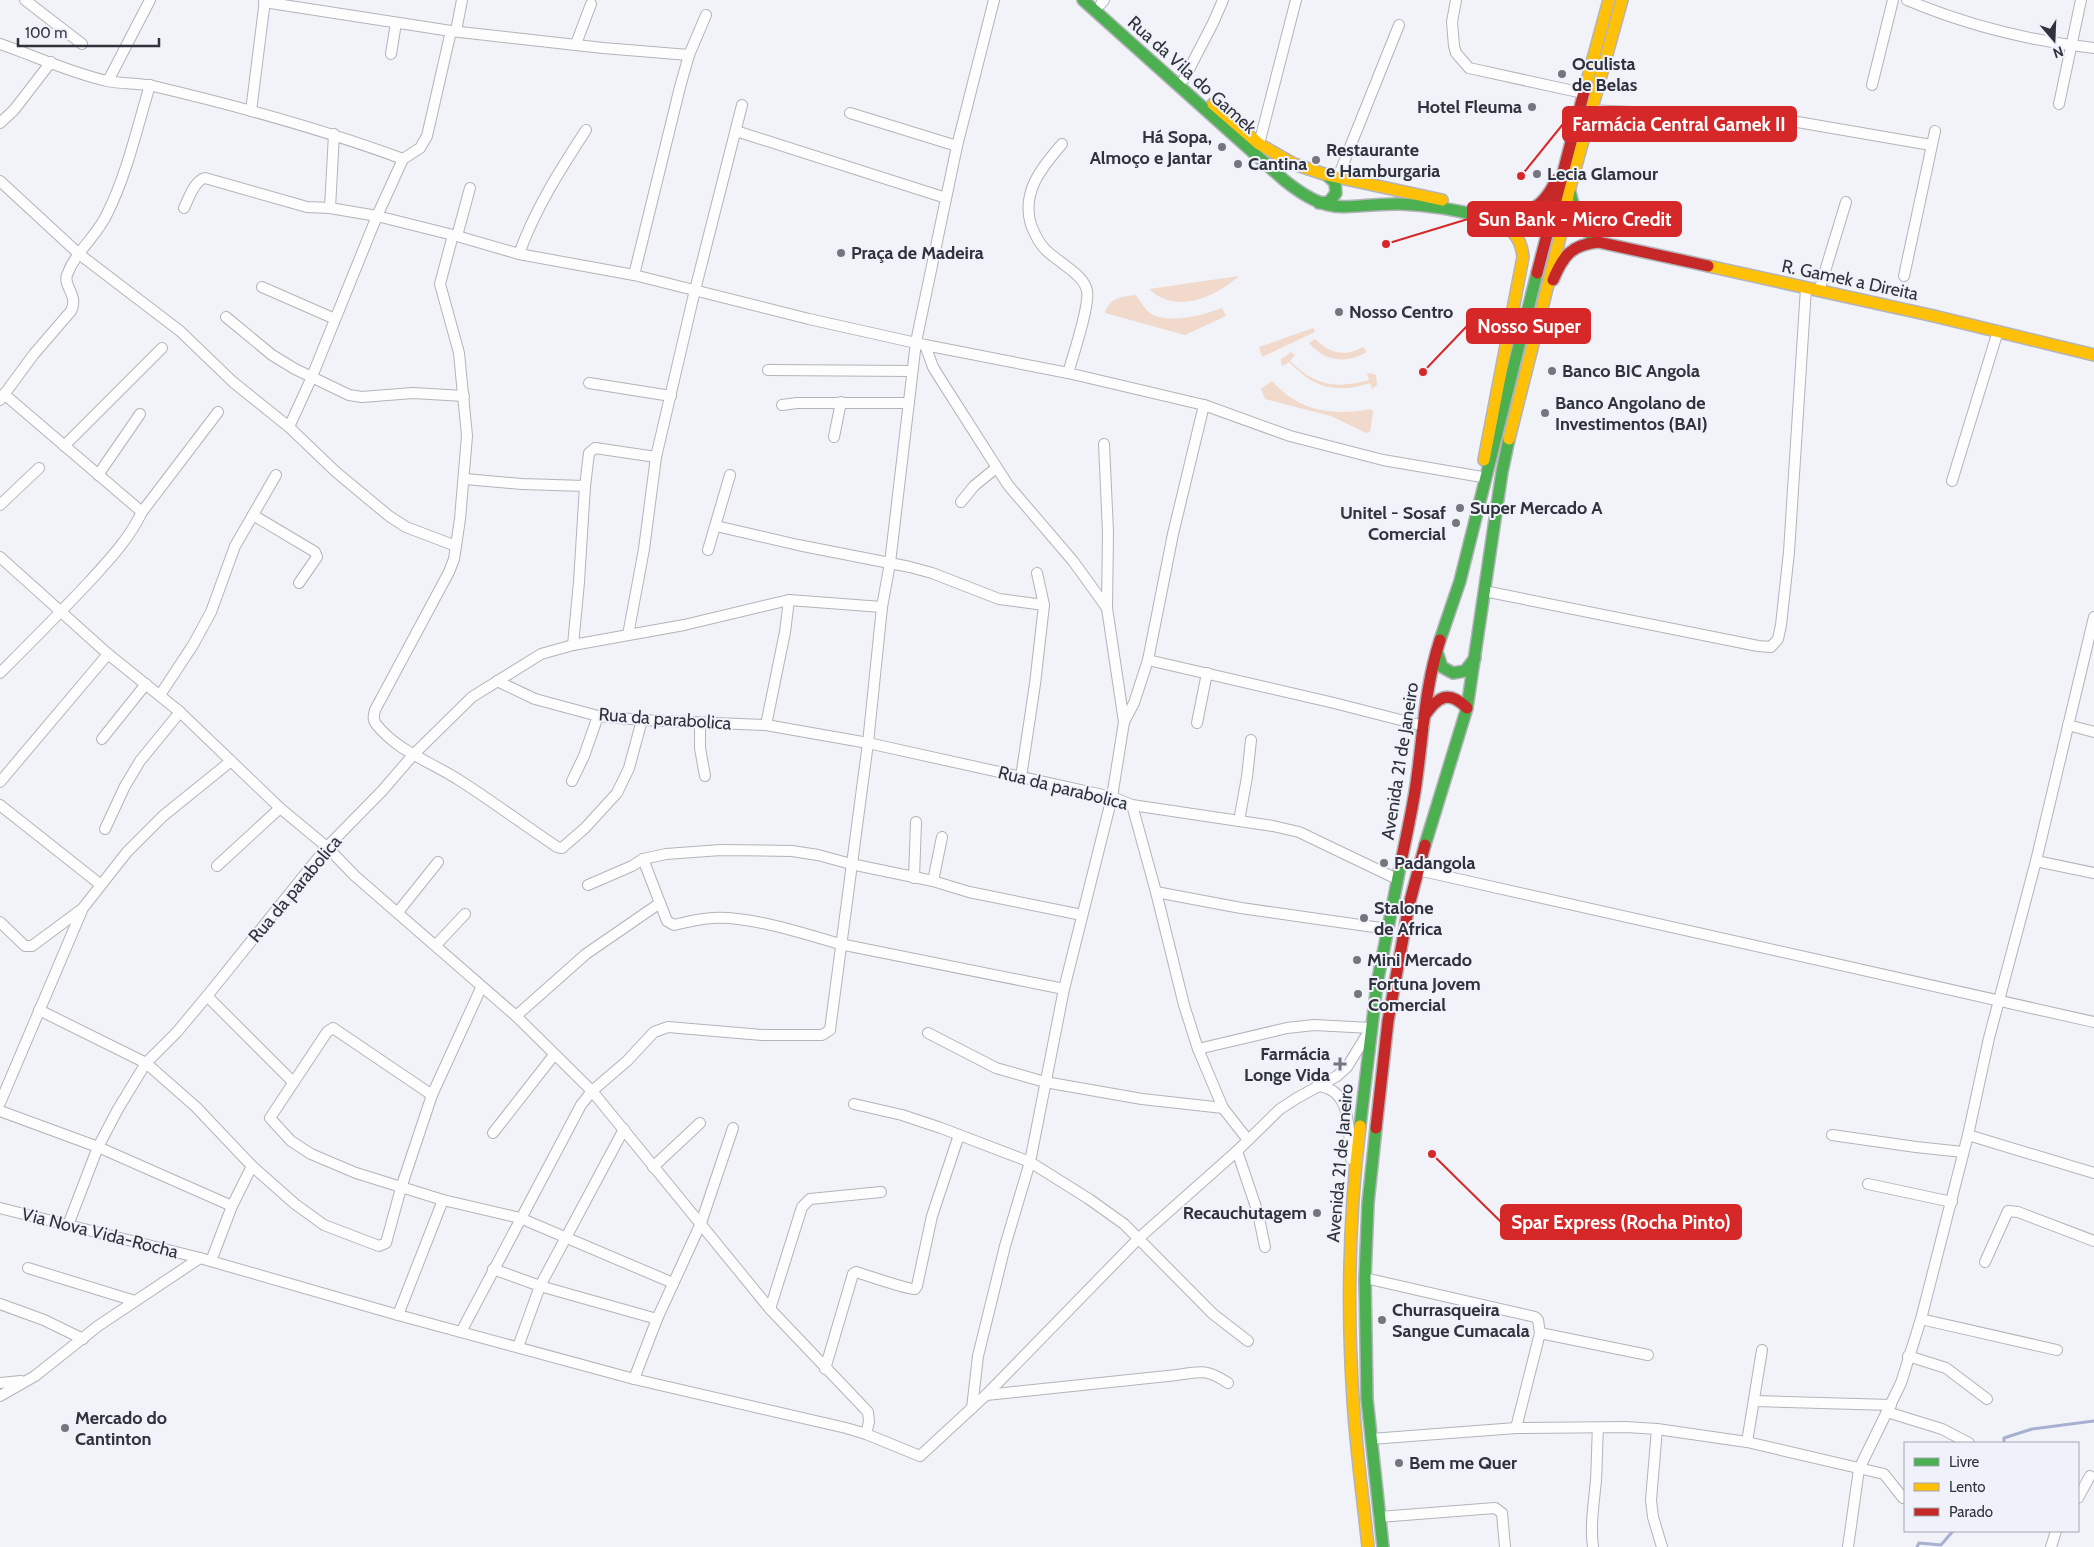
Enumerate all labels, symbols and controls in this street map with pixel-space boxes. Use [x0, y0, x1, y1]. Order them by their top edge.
street label: Rua da Vila do Gamek [1123, 11, 1262, 139]
scale bar [18, 15, 159, 47]
north arrow [2029, 15, 2079, 65]
text: 100 m [25, 24, 67, 42]
text: N [2051, 42, 2066, 62]
place label: Oculista de Belas [1572, 53, 1638, 96]
marker: Oculista de Belas [1556, 68, 1568, 80]
place label: Hotel Fleuma [1417, 96, 1522, 118]
marker: Hotel Fleuma [1526, 101, 1538, 113]
callout: Farmácia Central Gamek II [1563, 107, 1796, 141]
text: Farmácia Central Gamek II [1572, 113, 1786, 136]
place label: Há Sopa, Almoço e Jantar [1090, 126, 1212, 169]
place label: Restaurante e Hamburgaria [1326, 139, 1440, 182]
marker: Há Sopa, Almoço e Jantar [1216, 141, 1228, 153]
place label: Cantina [1248, 153, 1307, 175]
marker: Restaurante e Hamburgaria [1310, 154, 1322, 166]
marker: Cantina [1232, 158, 1244, 170]
place label: Lecia Glamour [1547, 163, 1658, 185]
marker: Lecia Glamour [1531, 168, 1543, 180]
callout: Sun Bank - Micro Credit [1468, 202, 1681, 236]
text: Sun Bank - Micro Credit [1478, 208, 1672, 231]
place label: Praça de Madeira [851, 242, 984, 264]
marker: Praça de Madeira [835, 247, 847, 259]
street label: R. Gamek a Direita [1780, 255, 1921, 305]
place label: Nosso Centro [1349, 301, 1453, 323]
marker: Nosso Centro [1333, 306, 1345, 318]
callout: Nosso Super [1467, 309, 1590, 343]
text: Nosso Super [1477, 315, 1581, 338]
place label: Banco BIC Angola [1562, 360, 1700, 382]
marker: Banco BIC Angola [1546, 365, 1558, 377]
place label: Banco Angolano de Investimentos (BAI) [1555, 392, 1708, 435]
marker: Banco Angolano de Investimentos (BAI) [1539, 407, 1551, 419]
place label: Super Mercado A [1470, 497, 1603, 519]
place label: Unitel - Sosaf Comercial [1340, 502, 1446, 545]
marker: Super Mercado A [1454, 502, 1466, 514]
marker: Unitel - Sosaf Comercial [1450, 517, 1462, 529]
street label: Avenida 21 de Janeiro [1377, 681, 1423, 841]
street label: Rua da parabolica [598, 703, 733, 735]
street label: Rua da parabolica [996, 761, 1131, 815]
street label: Rua da parabolica [244, 831, 346, 947]
place label: Padangola [1394, 852, 1476, 874]
marker: Padangola [1378, 857, 1390, 869]
place label: Stalone de Africa [1374, 897, 1442, 940]
marker: Stalone de Africa [1358, 912, 1370, 924]
place label: Mini Mercado [1367, 949, 1472, 971]
marker: Mini Mercado [1351, 954, 1363, 966]
place label: Fortuna Jovem Comercial [1368, 973, 1481, 1016]
marker: Fortuna Jovem Comercial [1352, 988, 1364, 1000]
place label: Farmácia Longe Vida [1244, 1043, 1330, 1086]
marker: Farmácia Longe Vida [1334, 1058, 1346, 1070]
street label: Avenida 21 de Janeiro [1322, 1083, 1358, 1243]
place label: Recauchutagem [1183, 1202, 1307, 1224]
street label: Via Nova Vida-Rocha [19, 1203, 181, 1263]
callout: Spar Express (Rocha Pinto) [1501, 1205, 1741, 1239]
marker: Recauchutagem [1311, 1207, 1323, 1219]
text: Spar Express (Rocha Pinto) [1511, 1211, 1731, 1234]
place label: Churrasqueira Sangue Cumacala [1392, 1299, 1530, 1342]
marker: Churrasqueira Sangue Cumacala [1376, 1314, 1388, 1326]
place label: Mercado do Cantinton [75, 1407, 167, 1450]
marker: Mercado do Cantinton [59, 1422, 71, 1434]
legend [1904, 1442, 2079, 1532]
place label: Bem me Quer [1409, 1452, 1517, 1474]
text: Livre [1949, 1453, 1980, 1471]
marker: Bem me Quer [1393, 1457, 1405, 1469]
text: Lento [1949, 1478, 1986, 1496]
text: Parado [1949, 1503, 1993, 1521]

